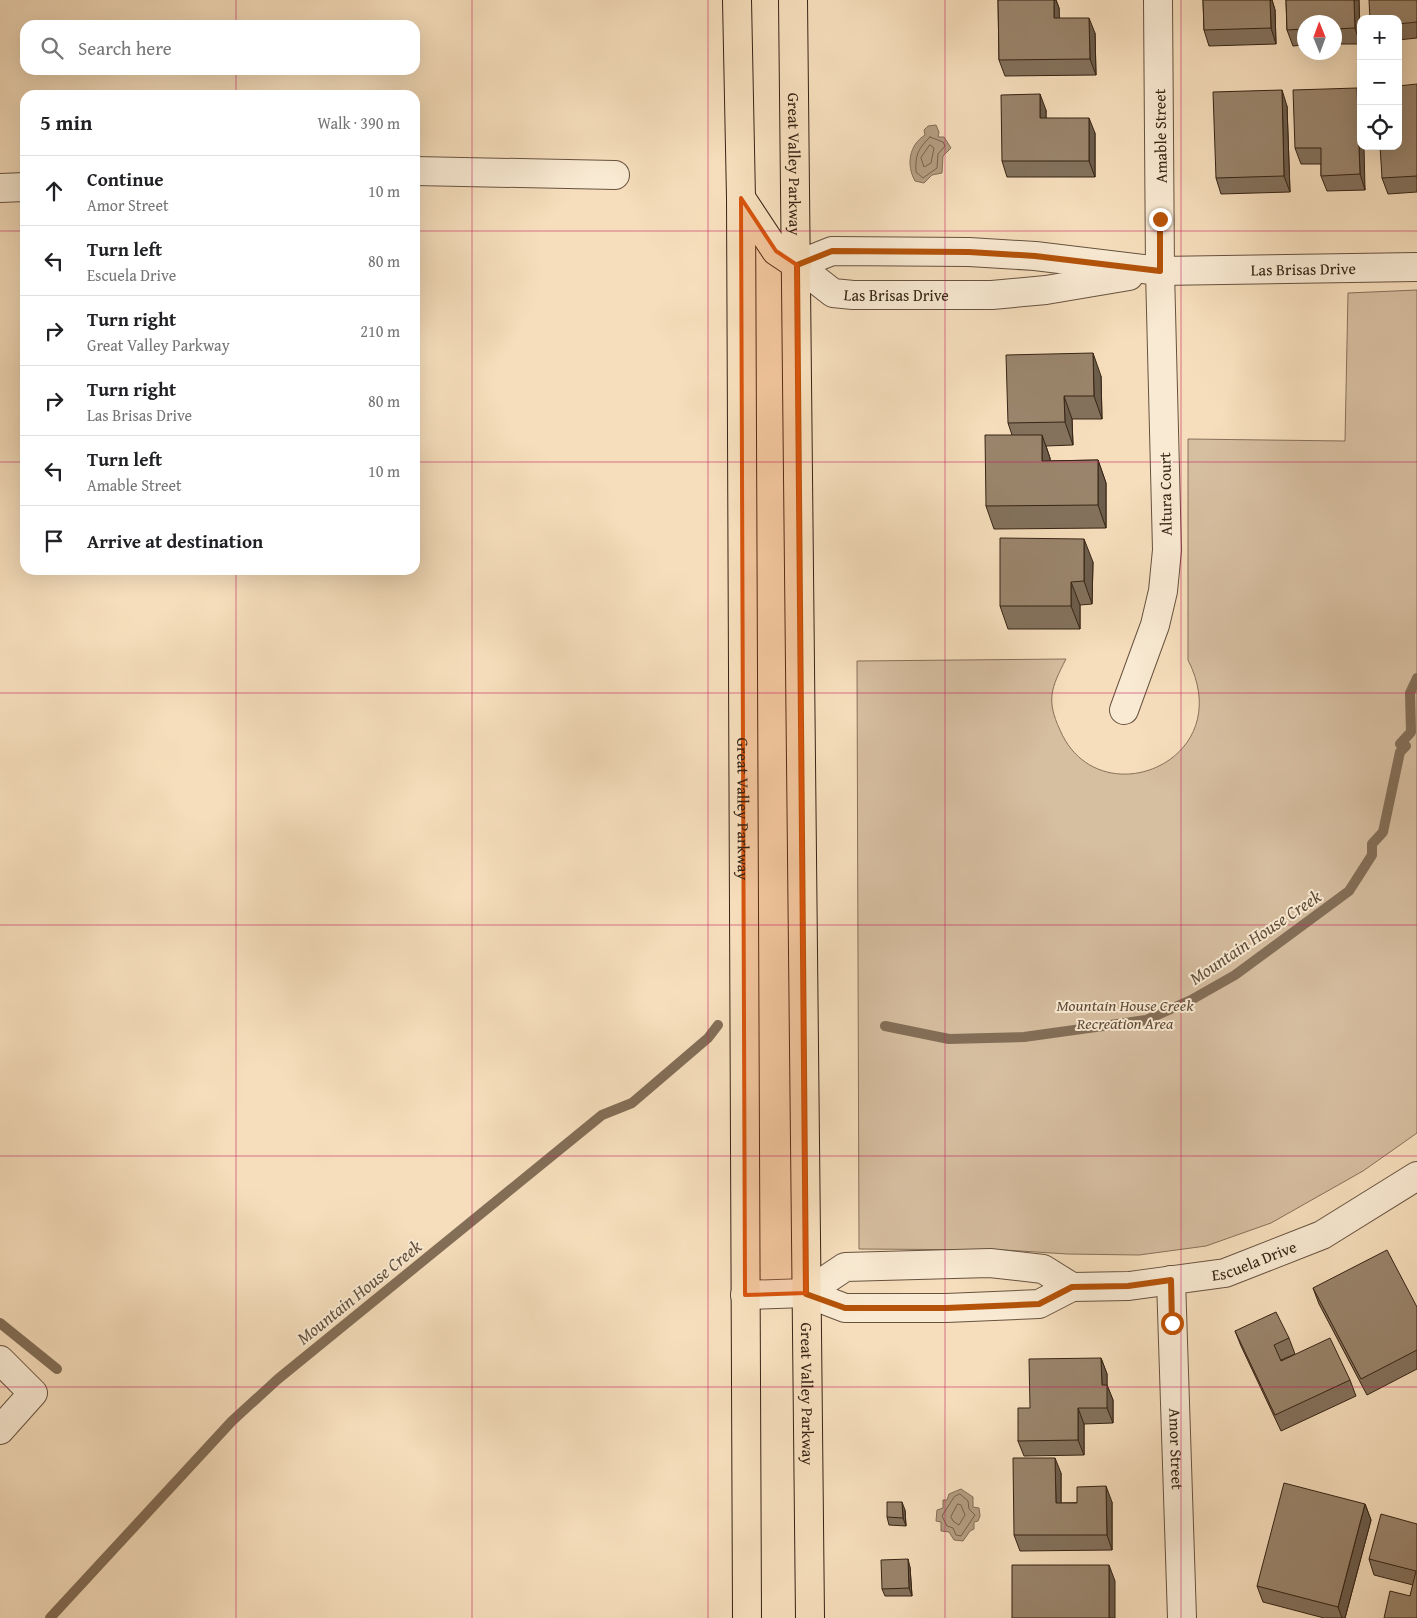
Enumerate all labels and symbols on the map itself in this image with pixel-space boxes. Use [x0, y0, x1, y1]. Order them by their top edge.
north arrow [1297, 15, 1342, 60]
street label: Amable Street [1147, 88, 1173, 184]
street label: Great Valley Parkway [782, 93, 807, 236]
route end [1149, 208, 1172, 231]
street label: Las Brisas Drive [1251, 256, 1356, 282]
street label: Las Brisas Drive [843, 282, 949, 307]
street label: Altura Court [1152, 452, 1178, 536]
street label: Great Valley Parkway [731, 738, 756, 880]
water label: Mountain House Creek [1184, 882, 1327, 991]
park label: Mountain House Creek Recreation Area [1057, 993, 1194, 1035]
water label: Mountain House Creek [291, 1233, 428, 1351]
street label: Escuela Drive [1210, 1234, 1300, 1287]
route start [1161, 1312, 1184, 1335]
street label: Great Valley Parkway [795, 1322, 820, 1465]
street label: Amor Street [1163, 1408, 1190, 1490]

